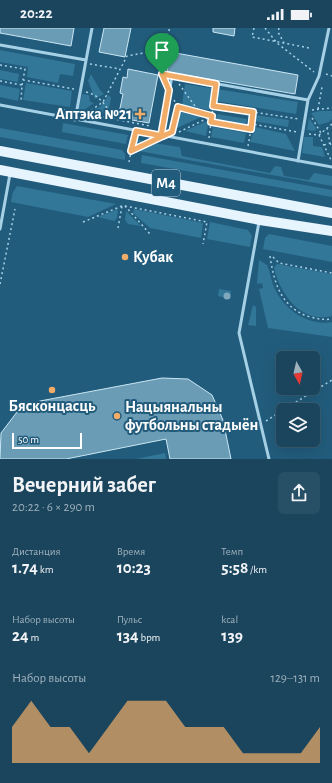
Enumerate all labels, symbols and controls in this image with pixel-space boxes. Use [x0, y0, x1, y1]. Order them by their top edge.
text: 20:22 [20, 6, 52, 21]
pin [145, 33, 179, 74]
icon: arrive [151, 39, 173, 61]
place label: Аптэка №21 [55, 106, 132, 122]
marker: Аптэка №21 [135, 109, 145, 119]
road number: М4 [152, 170, 180, 196]
place label: Кубак [133, 249, 173, 266]
marker: Кубак [120, 252, 130, 262]
north arrow [276, 351, 320, 395]
map controls [276, 351, 320, 447]
marker: Бясконцасць [47, 385, 57, 395]
place label: Бясконцасць [9, 398, 96, 414]
place label: Нацыянальны футбольны стадыён [125, 399, 258, 434]
button: layers [276, 403, 320, 447]
marker: Нацыянальны футбольны стадыён [112, 411, 122, 421]
scale bar [12, 431, 82, 450]
text: 50 m [18, 434, 39, 445]
button: share [278, 472, 320, 514]
text: Вечерний забег [12, 474, 156, 496]
text: 20:22 · 6 × 290 m [12, 501, 95, 514]
text: Дистанция [12, 546, 61, 557]
text: Время [117, 546, 145, 557]
text: Темп [221, 546, 243, 557]
text: 1.74 [12, 559, 38, 576]
text: 10:23 [117, 559, 151, 576]
text: 5:58 [221, 559, 248, 576]
text: km [38, 564, 54, 575]
text: /km [248, 564, 267, 575]
text: Набор высоты [12, 614, 75, 625]
text: Пульс [117, 614, 142, 625]
text: kcal [221, 614, 238, 625]
text: 24 [12, 627, 29, 644]
text: 134 [117, 627, 139, 644]
text: 139 [221, 627, 243, 644]
text: m [29, 632, 39, 643]
text: bpm [139, 632, 160, 643]
text: Набор высоты [12, 672, 86, 685]
text: 129–131 m [270, 672, 320, 685]

